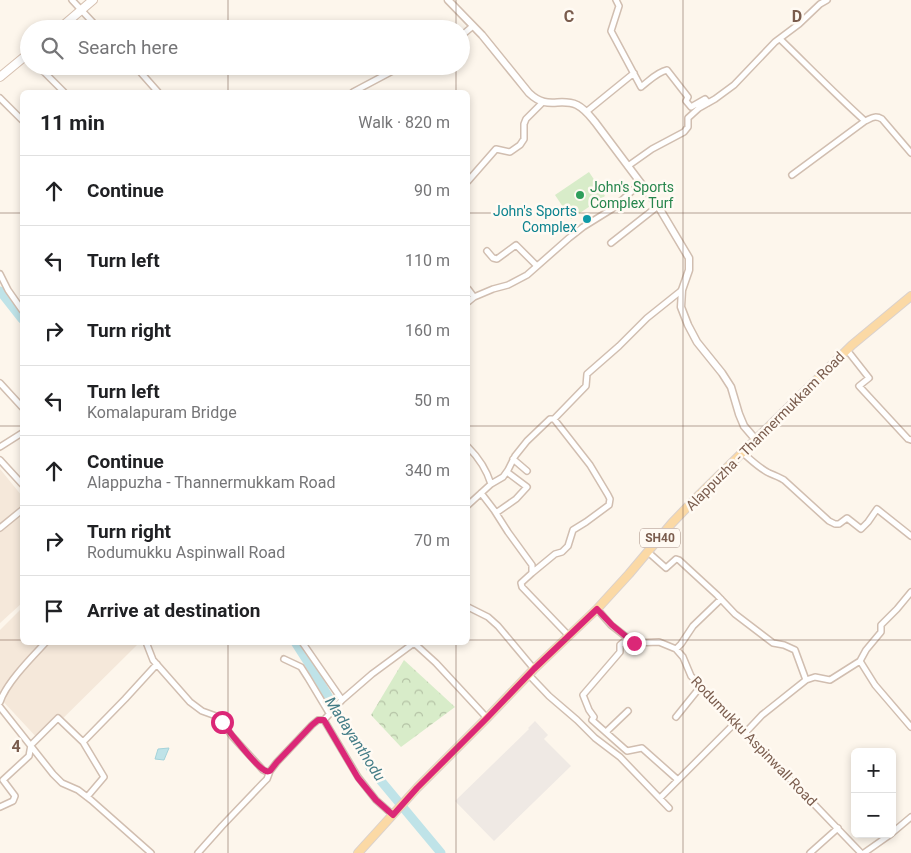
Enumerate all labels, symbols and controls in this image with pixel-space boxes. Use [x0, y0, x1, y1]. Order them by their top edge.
text: C [564, 7, 574, 26]
text: D [792, 7, 802, 26]
search box [20, 20, 470, 75]
icon: search [38, 34, 66, 62]
text: Search here [78, 36, 178, 59]
text: 11 min [40, 111, 105, 135]
text: Walk · 820 m [358, 113, 450, 132]
icon: ahead [40, 177, 68, 205]
text: Continue [87, 179, 164, 202]
place label: John's Sports Complex Turf [590, 179, 674, 211]
text: 90 m [414, 181, 450, 200]
marker: John's Sports Complex Turf [574, 189, 586, 201]
place label: John's Sports Complex [493, 203, 577, 235]
marker: John's Sports Complex [581, 213, 593, 225]
icon: left [40, 247, 68, 275]
text: Turn left [87, 249, 160, 272]
text: 110 m [405, 251, 450, 270]
icon: right [40, 317, 68, 345]
text: Turn right [87, 319, 171, 342]
text: 160 m [405, 321, 450, 340]
street label: Alappuzha - Thannermukkam Road [682, 348, 848, 514]
text: Turn left [87, 380, 160, 403]
icon: left [40, 387, 68, 415]
text: 50 m [414, 391, 450, 410]
text: Komalapuram Bridge [87, 403, 237, 422]
text: Continue [87, 450, 164, 473]
icon: ahead [40, 457, 68, 485]
text: 340 m [405, 461, 450, 480]
text: Alappuzha - Thannermukkam Road [87, 473, 335, 492]
text: Turn right [87, 520, 171, 543]
icon: right [40, 527, 68, 555]
road number: SH40 [640, 528, 680, 548]
text: 70 m [414, 531, 450, 550]
text: Rodumukku Aspinwall Road [87, 543, 285, 562]
icon: arrive [40, 597, 68, 625]
text: Arrive at destination [87, 599, 260, 622]
route end [623, 632, 646, 655]
street label: Rodumukku Aspinwall Road [688, 673, 820, 809]
water label: Madayanthodu [321, 694, 389, 784]
route start [211, 711, 234, 734]
text: 4 [11, 737, 21, 756]
map controls [851, 748, 896, 838]
button: + [851, 748, 896, 793]
button: − [851, 793, 896, 838]

